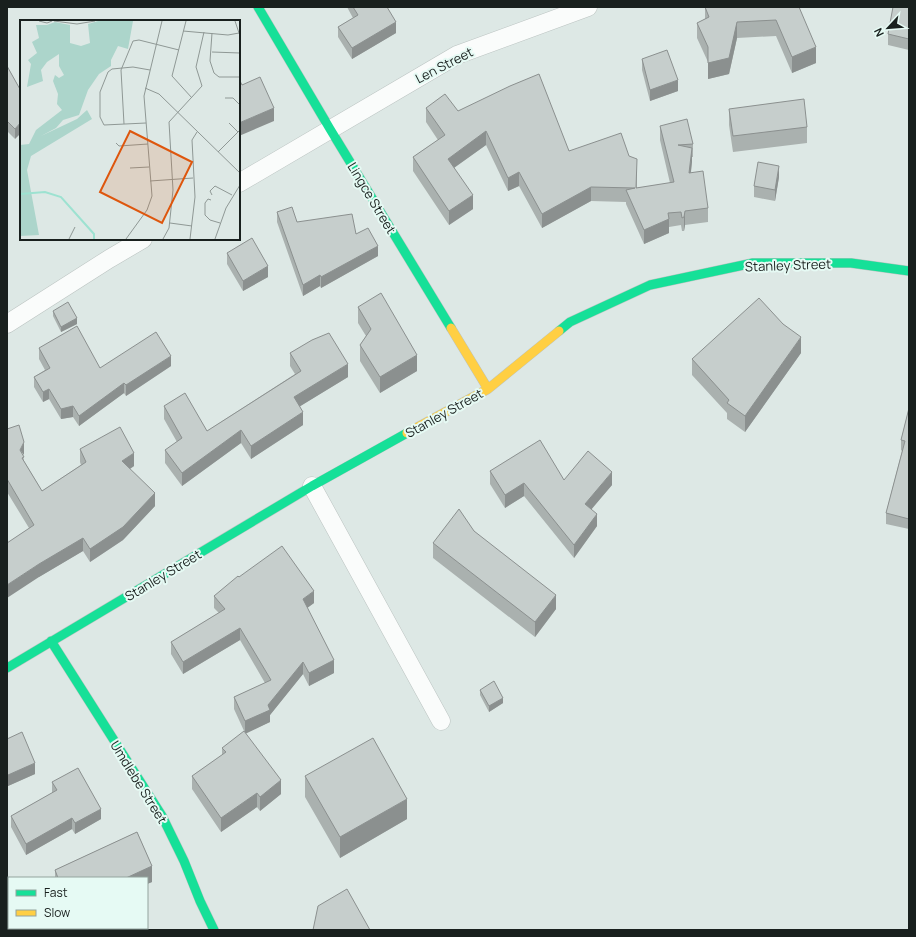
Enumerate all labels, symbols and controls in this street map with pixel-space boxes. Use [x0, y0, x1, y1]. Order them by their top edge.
north arrow [868, 8, 908, 48]
inset map [20, 20, 240, 240]
text: N [870, 26, 887, 39]
street label: Len Street [412, 43, 476, 87]
street label: Lingce Street [344, 159, 400, 237]
street label: Stanley Street [745, 254, 831, 276]
street label: Stanley Street [402, 384, 486, 442]
street label: Stanley Street [121, 545, 205, 605]
street label: Umdlebe Street [106, 737, 172, 827]
legend [8, 877, 148, 929]
text: Fast [44, 884, 68, 901]
text: Slow [44, 904, 70, 921]

